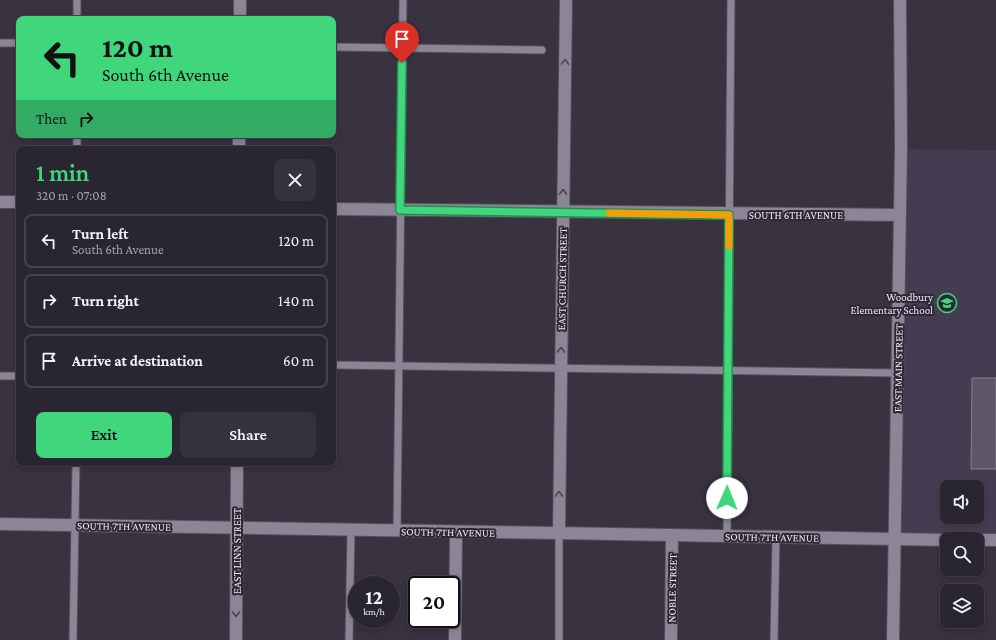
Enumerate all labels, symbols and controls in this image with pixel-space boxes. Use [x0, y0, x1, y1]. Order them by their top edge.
pin [385, 22, 419, 63]
icon: arrive [391, 28, 413, 50]
icon: left [36, 32, 88, 84]
text: 120 m [102, 32, 173, 63]
one-way arrow [561, 59, 569, 65]
text: South 6th Avenue [102, 65, 229, 85]
icon: right [75, 108, 97, 130]
text: Then [36, 111, 67, 127]
text: 1 min [36, 159, 89, 186]
button: close [274, 159, 316, 201]
text: 320 m · 07:08 [36, 188, 107, 203]
one-way arrow [559, 189, 568, 195]
street label: SOUTH 6TH AVENUE [749, 209, 843, 221]
text: Turn left [72, 226, 128, 242]
street label: EAST CHURCH STREET [555, 227, 569, 331]
icon: left [38, 230, 60, 252]
text: 120 m [279, 233, 314, 249]
text: South 6th Avenue [72, 242, 164, 257]
icon: right [38, 290, 60, 312]
place label: Woodbury Elementary School [851, 291, 934, 317]
school or university icon: Woodbury Elementary School [936, 292, 958, 314]
text: Turn right [72, 293, 139, 309]
text: 140 m [278, 293, 314, 309]
street label: EAST MAIN STREET [891, 324, 905, 412]
one-way arrow [557, 347, 566, 353]
icon: arrive [38, 350, 60, 372]
text: Arrive at destination [72, 353, 203, 369]
text: 60 m [283, 353, 314, 369]
button: Exit [36, 412, 172, 458]
button: Share [180, 412, 316, 458]
position arrow [706, 477, 748, 519]
map controls [940, 480, 984, 628]
button: sound [940, 480, 984, 524]
one-way arrow [555, 491, 564, 497]
street label: EAST LINN STREET [231, 508, 243, 594]
street label: SOUTH 7TH AVENUE [77, 519, 171, 533]
street label: SOUTH 7TH AVENUE [401, 525, 495, 539]
street label: SOUTH 7TH AVENUE [725, 530, 819, 544]
button: search [940, 532, 984, 576]
street label: NOBLE STREET [665, 553, 679, 623]
speed limit sign: 20 [408, 576, 460, 628]
button: layers [940, 584, 984, 628]
text: 12 [365, 586, 383, 608]
text: km/h [363, 606, 385, 617]
one-way arrow [232, 611, 240, 617]

